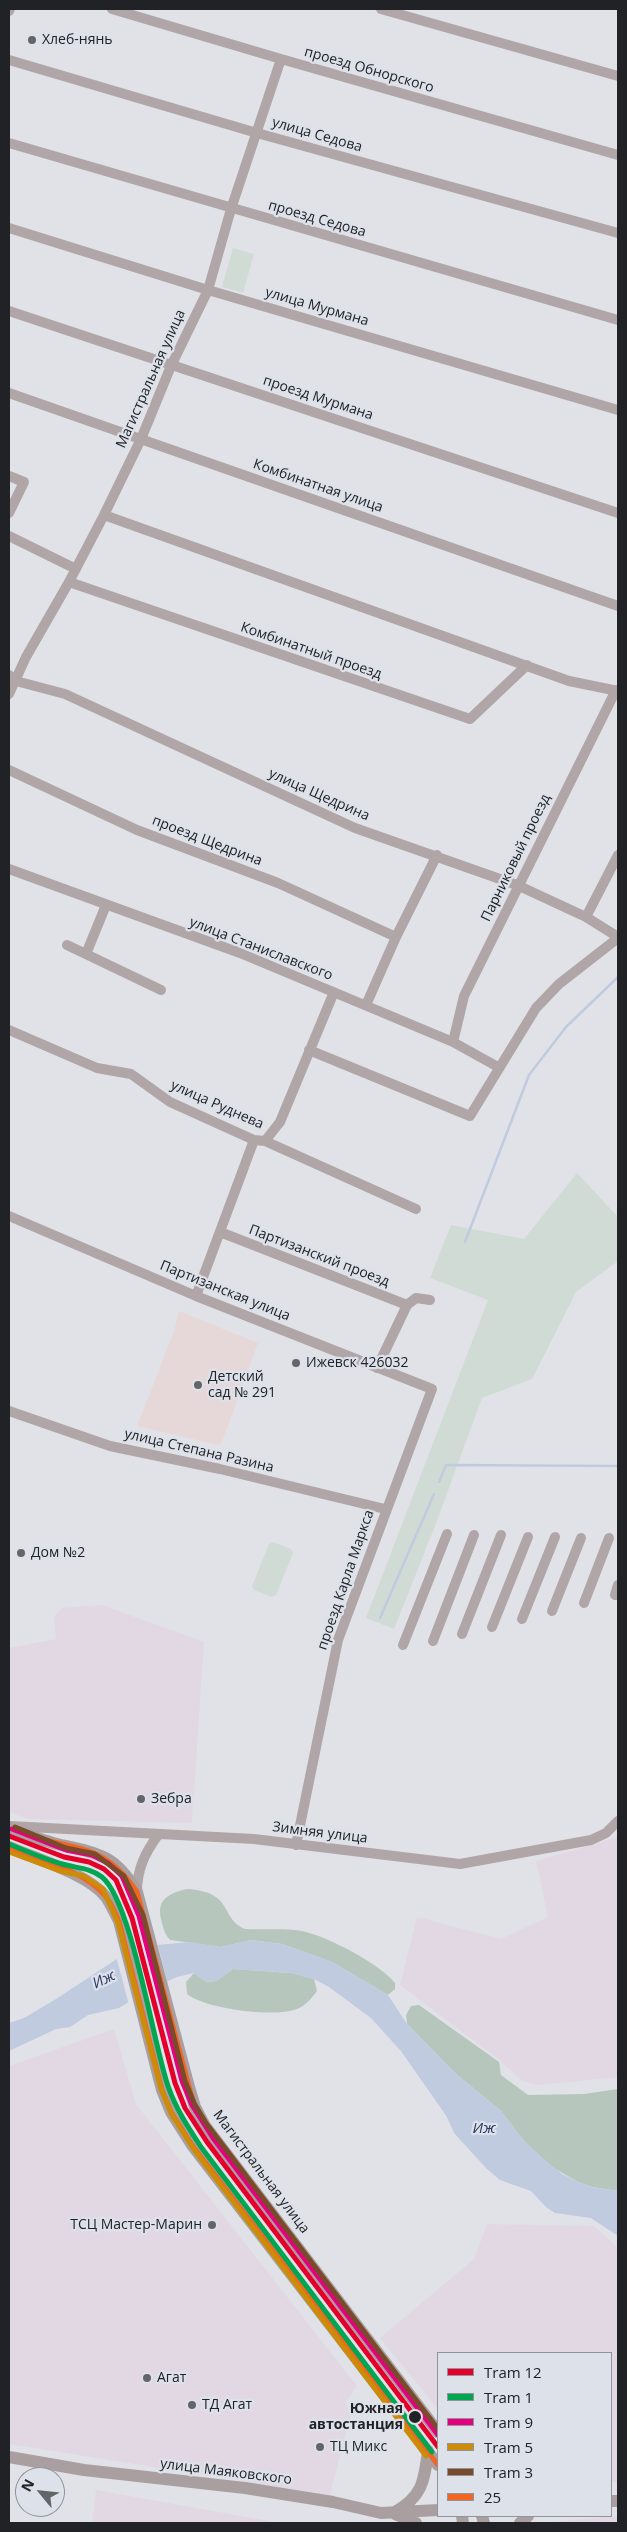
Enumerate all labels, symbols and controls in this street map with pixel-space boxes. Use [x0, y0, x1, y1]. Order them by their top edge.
place label: Хлеб-нянь [42, 32, 113, 48]
marker: Хлеб-нянь [26, 34, 38, 46]
street label: проезд Обнорского [302, 43, 436, 97]
street label: улица Седова [270, 114, 364, 156]
street label: проезд Седова [266, 197, 368, 241]
street label: улица Мурмана [263, 284, 371, 330]
street label: Магистральная улица [113, 307, 189, 451]
street label: проезд Мурмана [261, 372, 375, 424]
street label: Комбинатная улица [251, 456, 385, 516]
street label: Комбинатный проезд [238, 619, 384, 683]
street label: улица Щедрина [266, 765, 372, 825]
street label: Парниковый проезд [478, 792, 554, 924]
street label: проезд Щедрина [150, 812, 264, 870]
street label: улица Станиславского [187, 914, 335, 984]
street label: улица Руднева [168, 1077, 266, 1133]
street label: Партизанский проезд [246, 1221, 392, 1291]
street label: Партизанская улица [157, 1257, 293, 1325]
place label: Ижевск 426032 [306, 1355, 408, 1371]
marker: Ижевск 426032 [290, 1357, 302, 1369]
place label: Детский сад № 291 [208, 1369, 276, 1401]
marker: Детский сад № 291 [192, 1379, 204, 1391]
street label: улица Степана Разина [123, 1426, 275, 1476]
street label: проезд Карла Маркса [314, 1508, 378, 1652]
place label: Дом №2 [31, 1545, 85, 1561]
marker: Дом №2 [15, 1547, 27, 1559]
place label: Зебра [151, 1791, 192, 1807]
marker: Зебра [135, 1793, 147, 1805]
street label: Зимняя улица [271, 1819, 369, 1847]
water label: Иж [90, 1967, 118, 1993]
street label: Магистральная улица [209, 2107, 313, 2237]
water label: Иж [473, 2120, 495, 2138]
place label: ТСЦ Мастер-Марин [70, 2217, 202, 2233]
marker: ТСЦ Мастер-Марин [206, 2219, 218, 2231]
legend [437, 2352, 612, 2517]
text: Tram 12 [484, 2362, 542, 2382]
place label: Агат [157, 2370, 186, 2386]
marker: Агат [141, 2372, 153, 2384]
text: Tram 1 [484, 2387, 533, 2407]
place label: ТД Агат [202, 2397, 252, 2413]
marker: ТД Агат [186, 2399, 198, 2411]
place label: Южная автостанция [309, 2401, 403, 2434]
marker: Южная автостанция [407, 2409, 423, 2425]
text: Tram 9 [484, 2412, 533, 2432]
text: Tram 5 [484, 2437, 533, 2457]
place label: ТЦ Микс [330, 2439, 387, 2455]
marker: ТЦ Микс [314, 2441, 326, 2453]
street label: улица Маяковского [159, 2456, 293, 2488]
text: Tram 3 [484, 2462, 533, 2482]
north arrow [15, 2467, 65, 2517]
text: N [16, 2476, 38, 2495]
text: 25 [484, 2487, 501, 2507]

